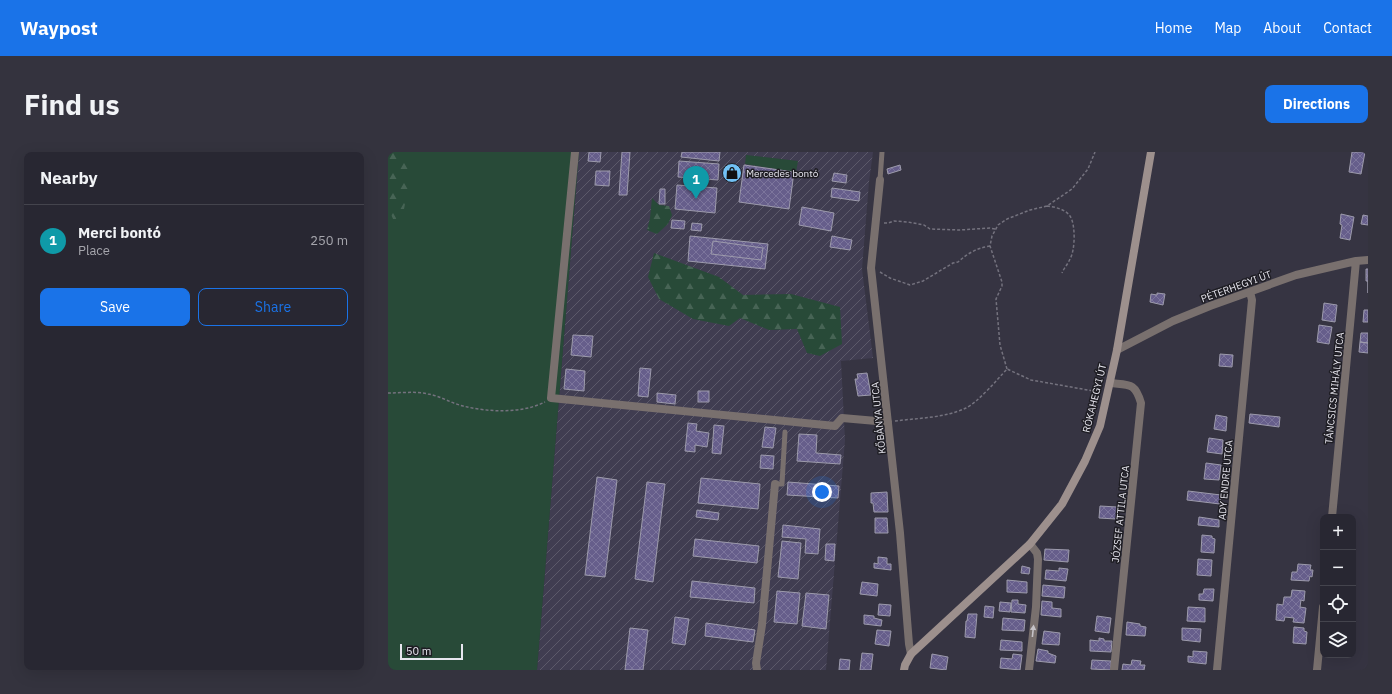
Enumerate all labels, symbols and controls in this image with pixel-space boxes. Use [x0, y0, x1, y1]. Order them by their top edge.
text: Waypost [20, 16, 98, 40]
text: Home [1155, 19, 1192, 37]
text: Map [1214, 19, 1241, 37]
text: About [1263, 19, 1301, 37]
text: Contact [1323, 19, 1372, 37]
button: Directions [1265, 85, 1368, 123]
text: Find us [24, 86, 120, 123]
shop icon: Mercedes bontó [721, 162, 743, 184]
pin: 1 [683, 166, 709, 199]
text: Nearby [40, 167, 98, 189]
place label: Mercedes bontó [746, 167, 819, 180]
text: Merci bontó [78, 223, 161, 242]
text: 1 [49, 232, 57, 249]
text: 250 m [310, 232, 348, 249]
text: Place [78, 242, 110, 259]
street label: PÉTERHEGYI ÚT [1199, 268, 1273, 305]
button: Save [40, 288, 190, 326]
button: Share [198, 288, 348, 326]
street label: TÁNCSICS MIHÁLY UTCA [1322, 331, 1347, 444]
street label: RÓKAHEGYI ÚT [1080, 362, 1109, 434]
street label: KŐBÁNYA UTCA [868, 381, 889, 455]
street label: ADY ENDRE UTCA [1216, 439, 1236, 521]
street label: JÓZSEF ATTILA UTCA [1109, 464, 1132, 563]
your location [812, 482, 832, 502]
map controls [1320, 514, 1356, 658]
button: + [1320, 514, 1356, 550]
button: − [1320, 550, 1356, 586]
button: locate [1320, 586, 1356, 622]
button: layers [1320, 622, 1356, 658]
one-way arrow [1030, 625, 1036, 637]
scale bar [400, 642, 463, 661]
text: 50 m [406, 644, 431, 658]

